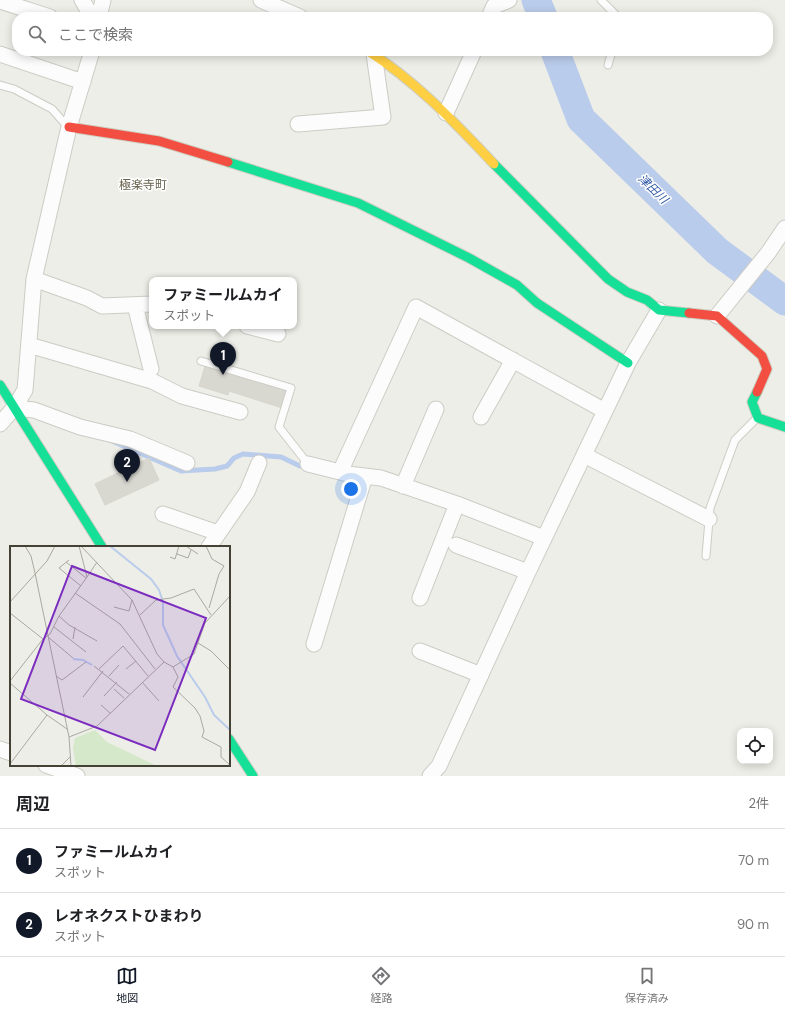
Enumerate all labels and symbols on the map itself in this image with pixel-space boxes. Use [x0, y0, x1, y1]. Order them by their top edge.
water label: 津田川 [634, 171, 673, 209]
district label: 極楽寺町 [119, 177, 167, 193]
pin: 1 [210, 342, 236, 375]
pin: 2 [114, 449, 140, 482]
your location [341, 479, 361, 499]
inset map [10, 546, 230, 766]

